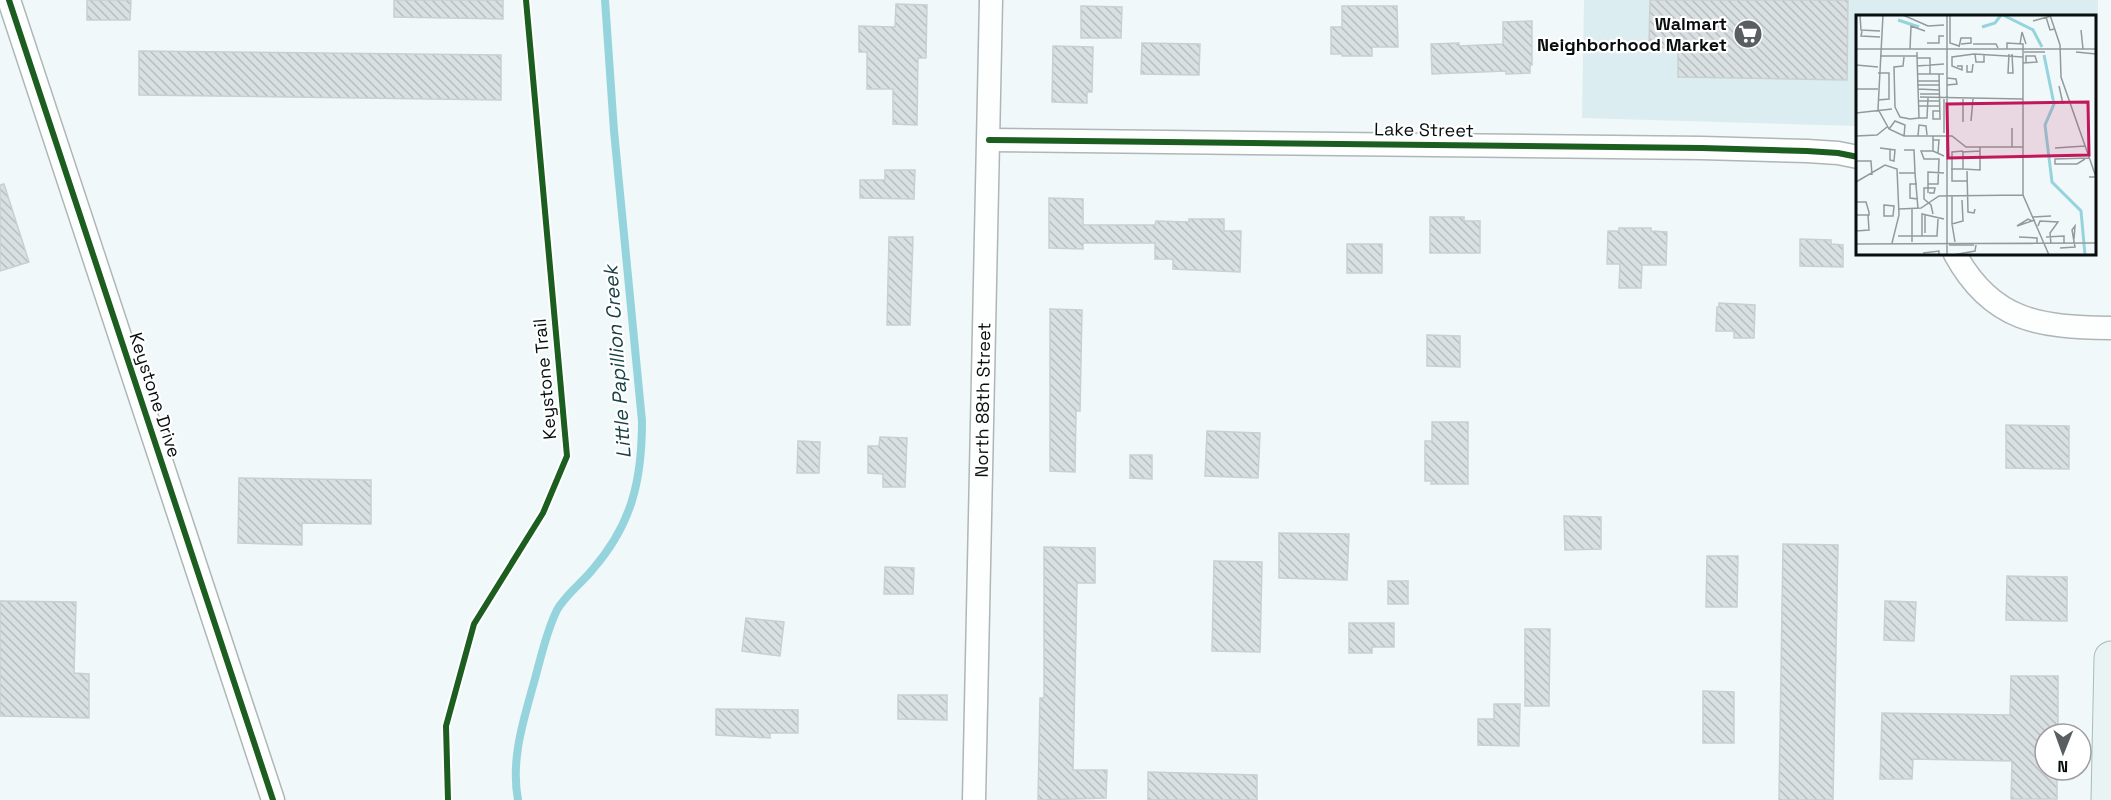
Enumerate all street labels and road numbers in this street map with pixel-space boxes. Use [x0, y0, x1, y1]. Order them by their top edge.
street label: Lake Street [1374, 117, 1474, 142]
street label: Keystone Trail [528, 318, 561, 441]
street label: North 88th Street [970, 322, 995, 478]
street label: Keystone Drive [124, 329, 187, 460]

